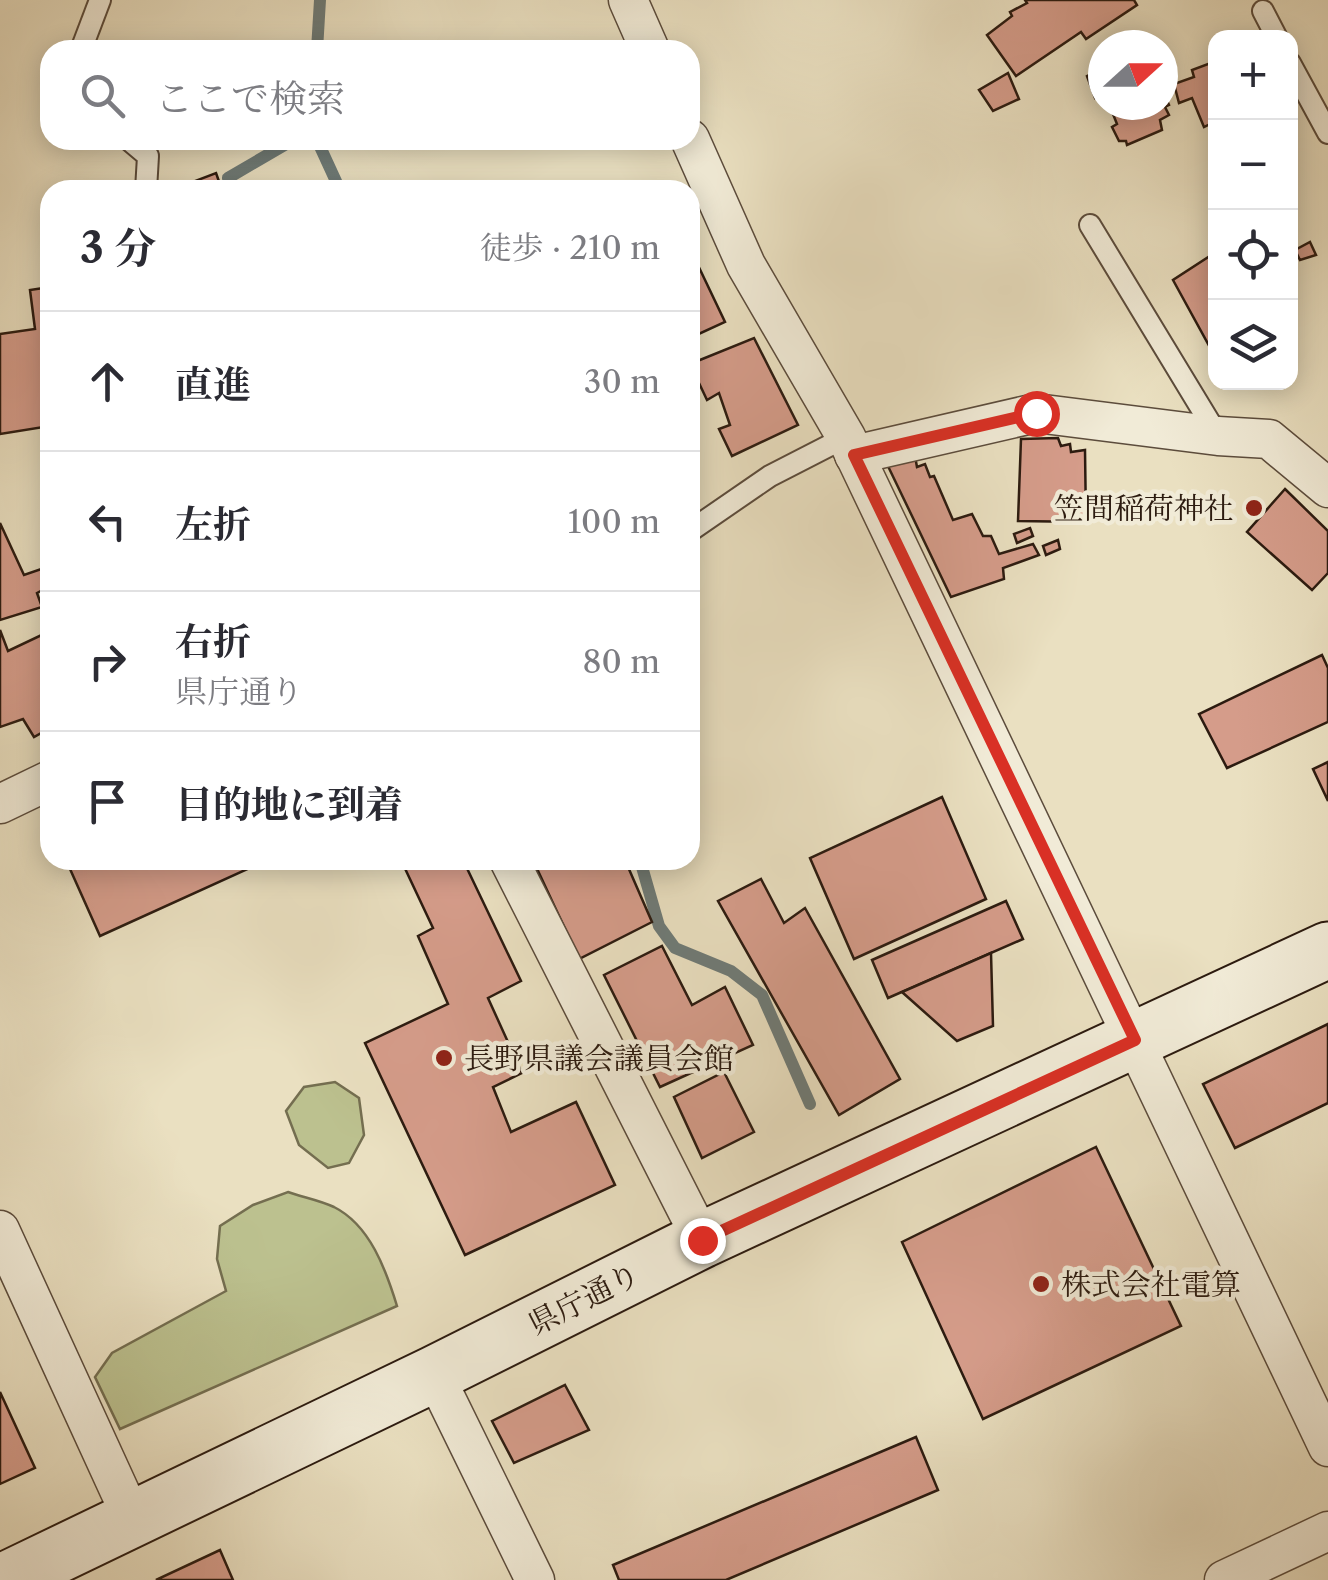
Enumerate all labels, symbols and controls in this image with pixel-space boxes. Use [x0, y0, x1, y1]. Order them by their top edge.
north arrow [1088, 30, 1178, 120]
map controls [1208, 30, 1298, 390]
button: + [1208, 30, 1298, 120]
search box [40, 40, 700, 150]
icon: search [75, 68, 130, 123]
text: ここで検索 [155, 75, 345, 122]
button: − [1208, 120, 1298, 210]
button: locate [1208, 210, 1298, 300]
text: 3 分 [80, 222, 156, 274]
text: 徒歩 · 210 m [480, 228, 660, 267]
button: layers [1208, 300, 1298, 390]
icon: ahead [80, 354, 135, 409]
text: 直進 [175, 361, 251, 408]
text: 30 m [584, 362, 660, 401]
route start [1014, 391, 1060, 437]
place label: 笠間稲荷神社 [1054, 490, 1234, 527]
icon: left [80, 494, 135, 549]
marker: 笠間稲荷神社 [1243, 497, 1265, 519]
text: 左折 [175, 501, 251, 548]
text: 100 m [568, 502, 660, 541]
text: 右折 [175, 618, 251, 665]
icon: right [80, 634, 135, 689]
text: 80 m [582, 642, 660, 681]
text: 県庁通り [175, 672, 303, 711]
icon: arrive [80, 774, 135, 829]
text: 目的地に到着 [175, 781, 403, 828]
place label: 長野県議会議員会館 [464, 1040, 734, 1077]
marker: 長野県議会議員会館 [433, 1047, 455, 1069]
route end [680, 1218, 726, 1264]
street label: 県庁通り [522, 1255, 646, 1343]
place label: 株式会社電算 [1061, 1266, 1241, 1303]
marker: 株式会社電算 [1030, 1273, 1052, 1295]

